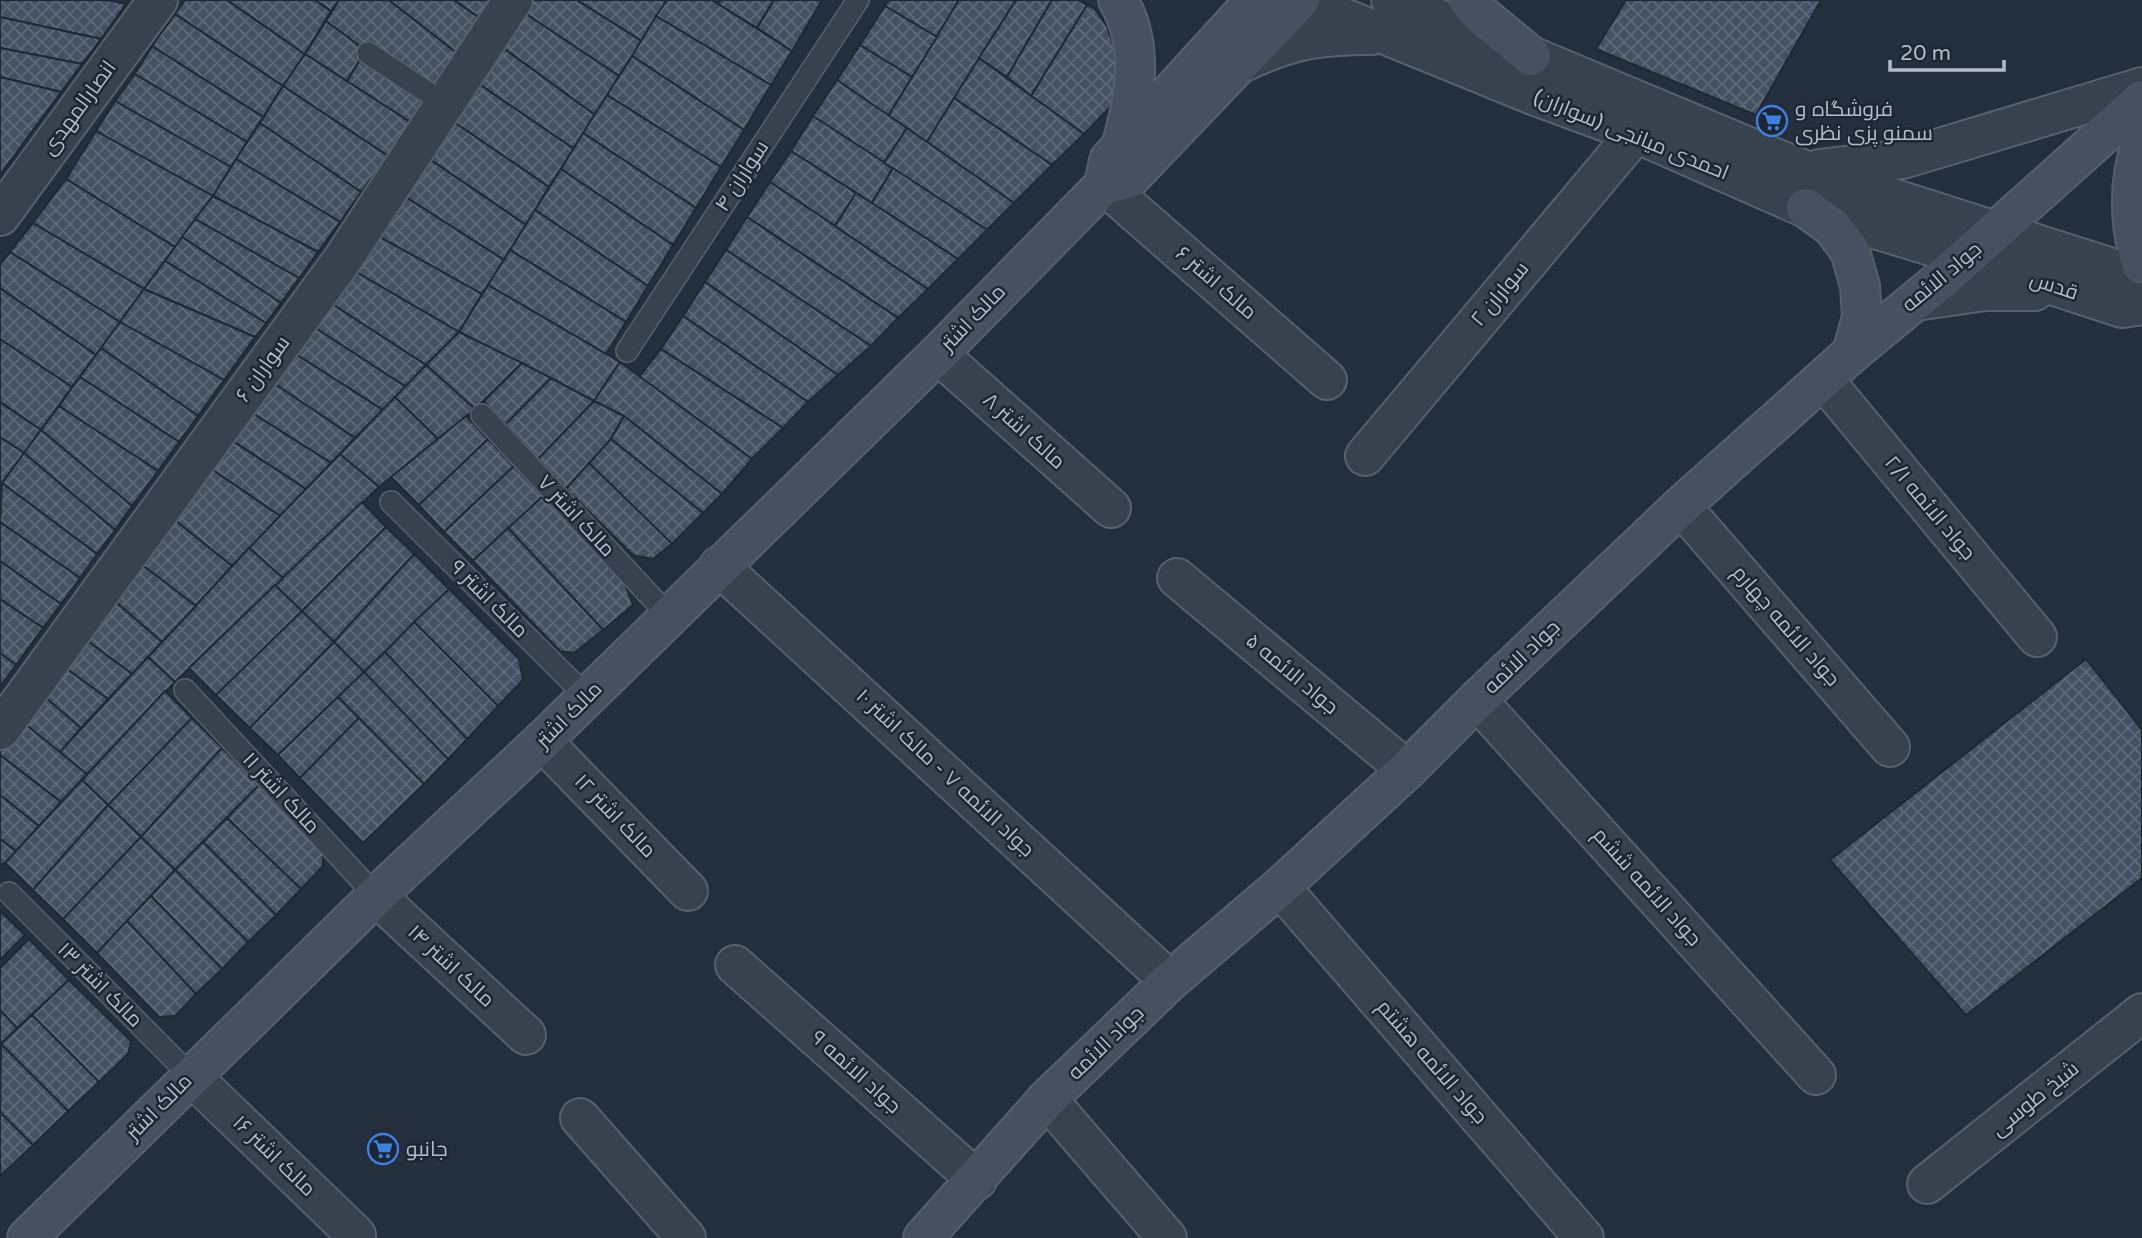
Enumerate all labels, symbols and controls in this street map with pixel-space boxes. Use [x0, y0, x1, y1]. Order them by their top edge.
scale bar [1890, 28, 2004, 72]
text: 20 m [1900, 41, 1951, 66]
street label: انصارالمهدی [36, 56, 122, 160]
street label: احمدی میانجی (سواران) [1530, 84, 1732, 186]
place label: فروشگاه و سمنو پزی نظری [1795, 97, 1933, 147]
supermarket icon: فروشگاه و سمنو پزی نظری [1755, 104, 1789, 138]
street label: سواران ۴ [710, 136, 774, 216]
street label: جواد الائمه [1897, 237, 1987, 317]
street label: مالک اشتر ۶ [1170, 241, 1262, 325]
street label: سواران ۲ [1466, 257, 1534, 331]
street label: قدس [2027, 266, 2081, 306]
street label: مالک اشتر [934, 279, 1011, 357]
street label: سواران ۶ [231, 331, 295, 407]
street label: مالک اشتر ۸ [978, 388, 1070, 474]
street label: جواد الائمه ۲/۱ [1879, 451, 1981, 565]
street label: مالک اشتر ۷ [532, 470, 620, 562]
street label: مالک اشتر ۹ [445, 555, 533, 643]
street label: جواد الائمه چهارم [1726, 560, 1845, 692]
street label: جواد الائمه [1479, 615, 1565, 699]
street label: جواد الائمه ۵ [1241, 628, 1343, 720]
street label: مالک اشتر [530, 677, 607, 754]
street label: جواد الائمه ۷ - مالک اشتر ۱۰ [851, 684, 1039, 862]
street label: مالک اشتر ۱۱ [237, 747, 325, 839]
street label: مالک اشتر ۱۲ [569, 769, 661, 863]
street label: جواد الائمه ششم [1586, 823, 1707, 952]
street label: مالک اشتر ۱۴ [402, 920, 500, 1012]
street label: مالک اشتر ۱۳ [52, 937, 148, 1033]
street label: جواد الائمه هشتم [1371, 995, 1493, 1130]
street label: جواد الائمه [1063, 1001, 1149, 1085]
street label: جواد الائمه ۹ [806, 1025, 906, 1119]
street label: شیخ طوسی [1986, 1056, 2085, 1143]
street label: مالک اشتر [120, 1069, 197, 1146]
street label: مالک اشتر ۱۶ [227, 1110, 321, 1202]
supermarket icon: جانبو [366, 1132, 400, 1166]
place label: جانبو [406, 1137, 448, 1162]

